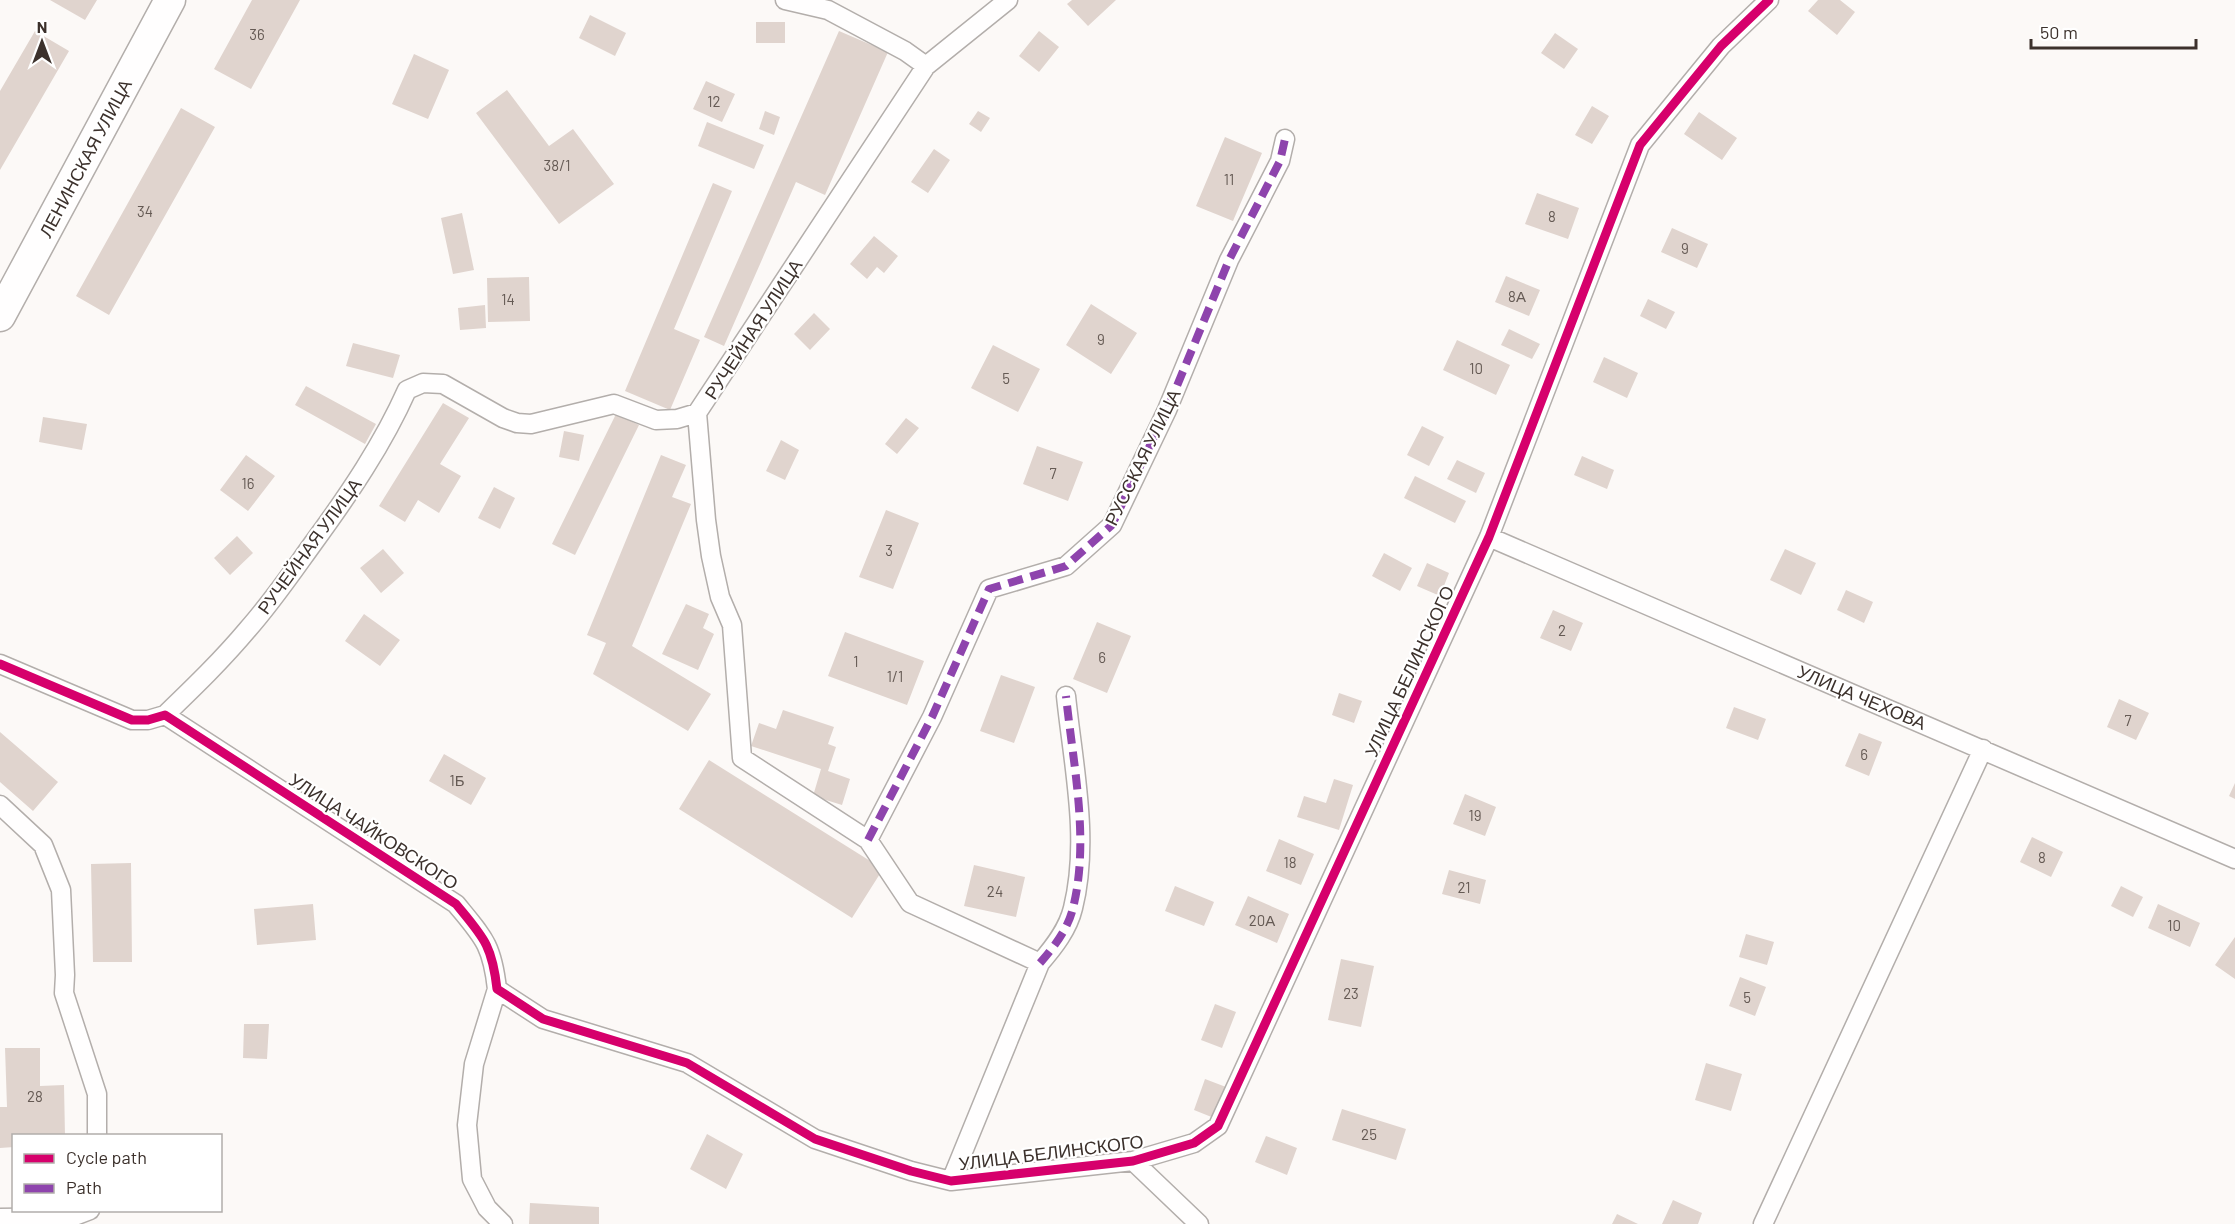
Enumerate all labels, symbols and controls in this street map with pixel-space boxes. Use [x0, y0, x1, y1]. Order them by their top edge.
north arrow [12, 12, 72, 72]
scale bar [2031, 12, 2196, 50]
text: N [37, 17, 47, 36]
text: 50 m [2040, 21, 2078, 43]
house number: 36 [249, 25, 265, 43]
street label: ЛЕНИНСКАЯ УЛИЦА [34, 75, 136, 241]
house number: 12 [707, 92, 721, 110]
house number: 38/1 [544, 156, 570, 174]
house number: 11 [1224, 170, 1234, 188]
house number: 34 [137, 202, 153, 220]
house number: 8 [1548, 207, 1556, 225]
house number: 9 [1681, 239, 1689, 257]
street label: РУЧЕЙНАЯ УЛИЦА [700, 255, 806, 403]
house number: 8А [1508, 287, 1526, 305]
house number: 14 [501, 290, 515, 308]
house number: 9 [1097, 330, 1105, 348]
house number: 10 [1469, 359, 1483, 377]
house number: 5 [1002, 369, 1010, 387]
street label: РУССКАЯ УЛИЦА [1099, 385, 1185, 529]
house number: 7 [1049, 464, 1057, 482]
house number: 16 [242, 474, 254, 492]
street label: РУЧЕЙНАЯ УЛИЦА [252, 474, 366, 618]
house number: 3 [885, 541, 893, 559]
street label: УЛИЦА БЕЛИНСКОГО [1360, 582, 1458, 760]
house number: 2 [1558, 621, 1566, 639]
house number: 6 [1098, 648, 1106, 666]
house number: 1 [853, 652, 859, 670]
street label: УЛИЦА ЧЕХОВА [1794, 660, 1930, 734]
house number: 1/1 [887, 667, 903, 685]
house number: 7 [2124, 711, 2132, 729]
house number: 6 [1860, 745, 1868, 763]
street label: УЛИЦА ЧАЙКОВСКОГО [285, 768, 463, 894]
house number: 1Б [449, 771, 465, 789]
house number: 19 [1468, 806, 1482, 824]
house number: 8 [2038, 848, 2046, 866]
house number: 18 [1283, 853, 1297, 871]
house number: 21 [1457, 878, 1471, 896]
house number: 24 [987, 882, 1003, 900]
house number: 20А [1249, 911, 1275, 929]
house number: 10 [2167, 916, 2181, 934]
house number: 23 [1343, 984, 1359, 1002]
house number: 5 [1743, 988, 1751, 1006]
house number: 28 [27, 1087, 43, 1105]
house number: 25 [1361, 1125, 1377, 1143]
street label: УЛИЦА БЕЛИНСКОГО [957, 1130, 1145, 1174]
legend [12, 1134, 222, 1212]
text: Cycle path [66, 1146, 147, 1168]
text: Path [66, 1176, 102, 1198]

